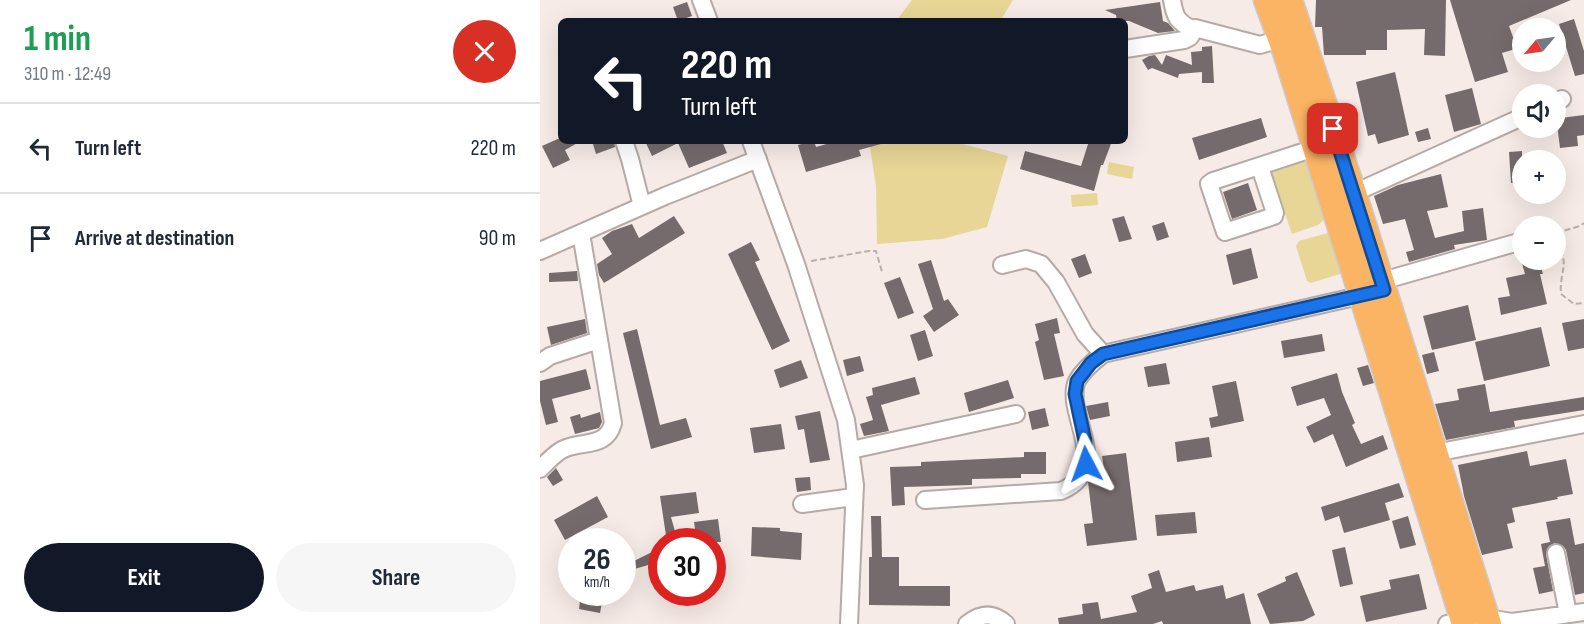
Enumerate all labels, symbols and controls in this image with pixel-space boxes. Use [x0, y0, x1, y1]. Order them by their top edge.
text: 1 min [24, 18, 91, 61]
north arrow [1512, 18, 1566, 72]
map controls [1512, 18, 1566, 270]
button: close [453, 20, 516, 83]
text: 220 m [681, 40, 772, 91]
icon: left [582, 42, 660, 120]
text: 310 m · 12:49 [24, 62, 111, 86]
button: sound [1512, 84, 1566, 138]
text: Turn left [681, 91, 757, 123]
pin [1307, 103, 1358, 154]
icon: arrive [1316, 112, 1349, 145]
icon: left [24, 132, 57, 165]
text: Turn left [75, 135, 141, 162]
text: 220 m [470, 135, 516, 162]
button: + [1512, 150, 1566, 204]
button: − [1512, 216, 1566, 270]
icon: arrive [24, 222, 57, 255]
text: Arrive at destination [75, 225, 234, 252]
text: 90 m [479, 225, 516, 252]
position arrow [1054, 432, 1118, 496]
speed limit sign: 30 [648, 528, 726, 606]
text: 26 [583, 542, 611, 578]
button: Exit [24, 543, 264, 612]
button: Share [276, 543, 516, 612]
text: km/h [584, 573, 610, 592]

